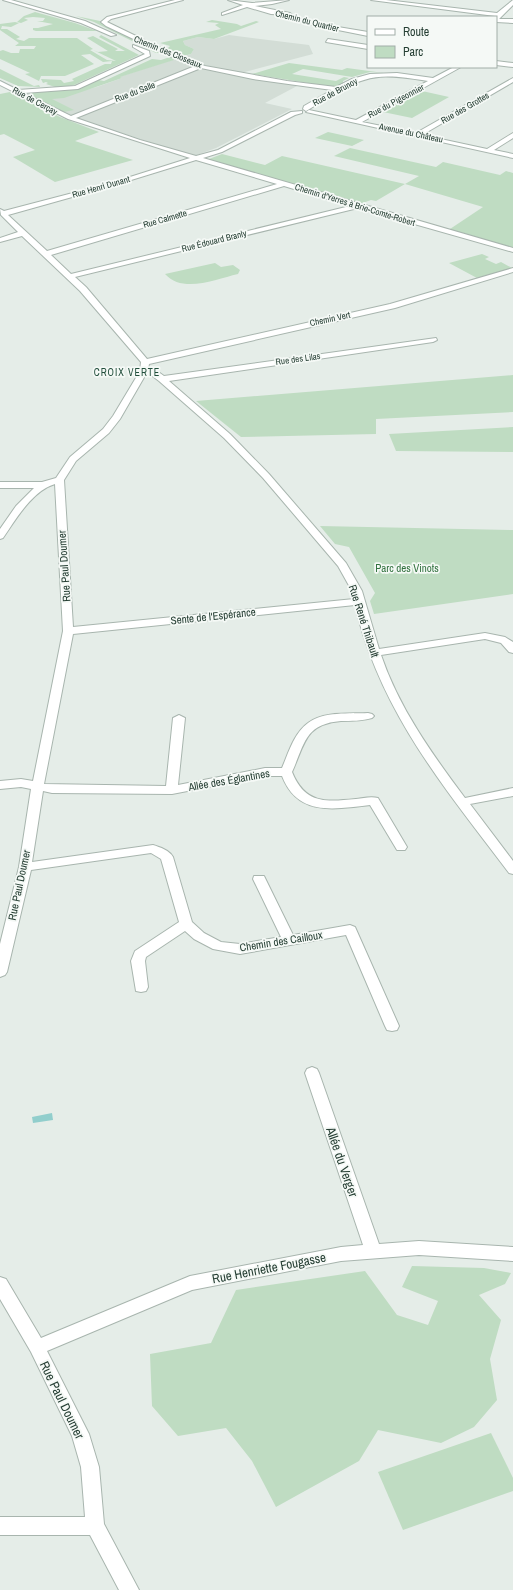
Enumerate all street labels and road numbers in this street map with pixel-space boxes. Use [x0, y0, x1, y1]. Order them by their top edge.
street label: Chemin du Quartier [274, 7, 341, 35]
street label: Chemin des Closeaux [132, 33, 204, 71]
street label: Rue de Brunoy [310, 75, 360, 109]
street label: Rue du Salle [113, 79, 157, 105]
street label: Rue du Pigeonnier [366, 81, 427, 121]
street label: Rue de Cerçay [10, 84, 60, 118]
street label: Rue des Grottes [439, 89, 492, 127]
street label: Avenue du Château [377, 120, 444, 146]
street label: Rue Henri Dunant [71, 173, 131, 201]
street label: Chemin d'Yerres à Brie-Comte-Robert [293, 181, 417, 229]
street label: Rue Calmette [142, 207, 188, 231]
street label: Rue Édouard Branly [180, 227, 248, 255]
street label: Chemin Vert [309, 309, 351, 329]
street label: Rue des Lilas [275, 350, 321, 368]
street label: Rue Paul Doumer [55, 530, 73, 602]
street label: Rue René Thibault [346, 583, 382, 660]
street label: Sente de l'Espérance [170, 605, 256, 627]
street label: Allée des Églantines [186, 766, 271, 794]
street label: Rue Paul Doumer [5, 848, 33, 922]
street label: Chemin des Cailloux [239, 927, 324, 954]
street label: Allée du Verger [322, 1124, 362, 1200]
street label: Rue Henriette Fougasse [211, 1249, 327, 1287]
street label: Rue Paul Doumer [36, 1358, 88, 1442]

